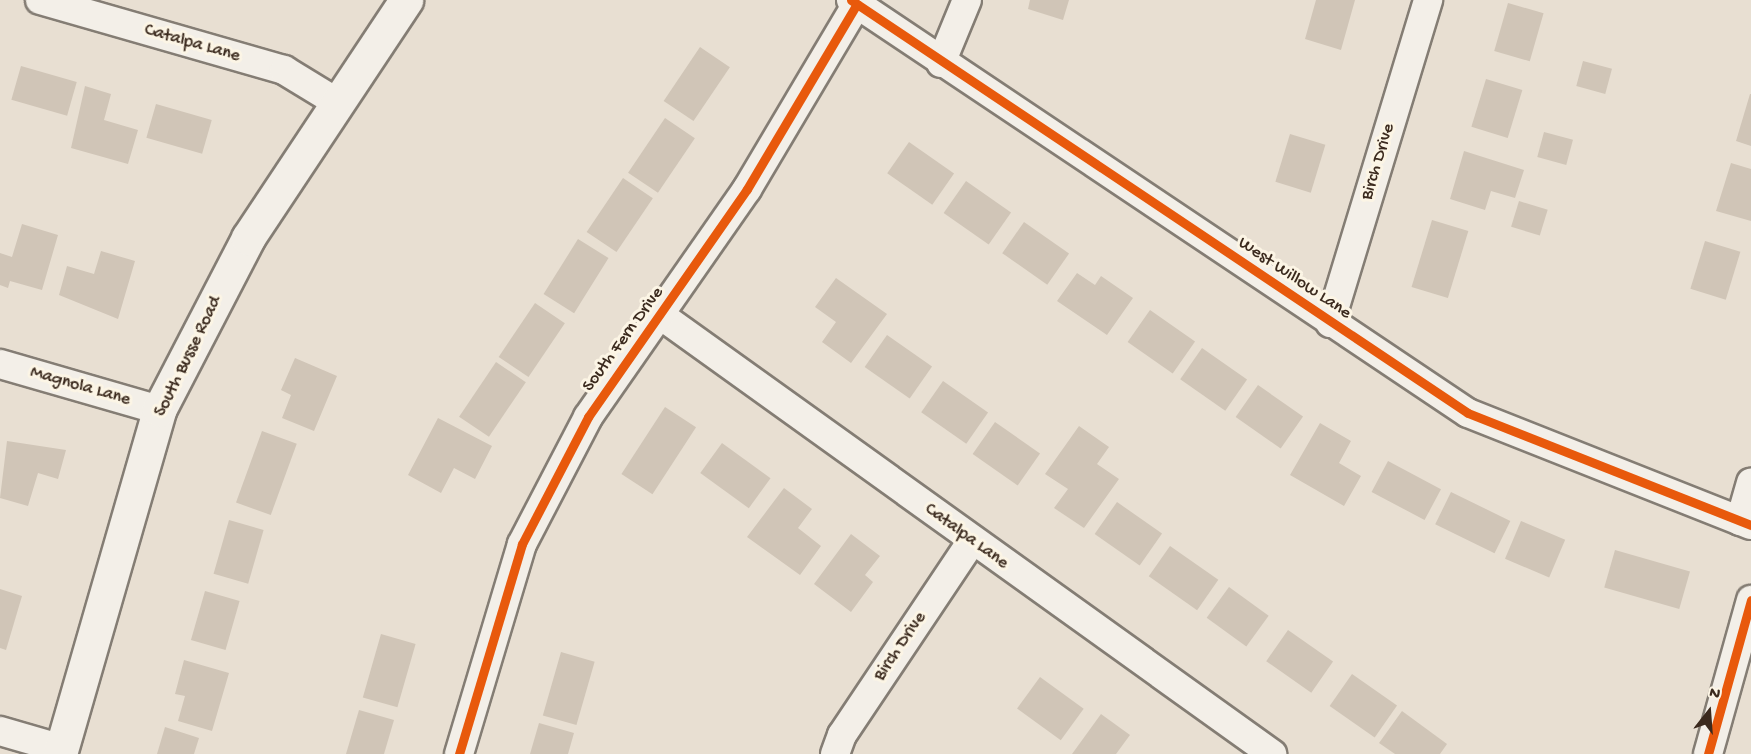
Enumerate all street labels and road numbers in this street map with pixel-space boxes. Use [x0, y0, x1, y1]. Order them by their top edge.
street label: Catalpa Lane [142, 20, 242, 68]
street label: Birch Drive [1357, 121, 1401, 203]
street label: West Willow Lane [1233, 233, 1355, 325]
street label: South Fern Drive [579, 283, 669, 397]
street label: South Busse Road [151, 293, 227, 421]
street label: Magnola Lane [27, 362, 133, 412]
street label: Catalpa Lane [920, 499, 1012, 575]
street label: Birch Drive [870, 608, 932, 686]

